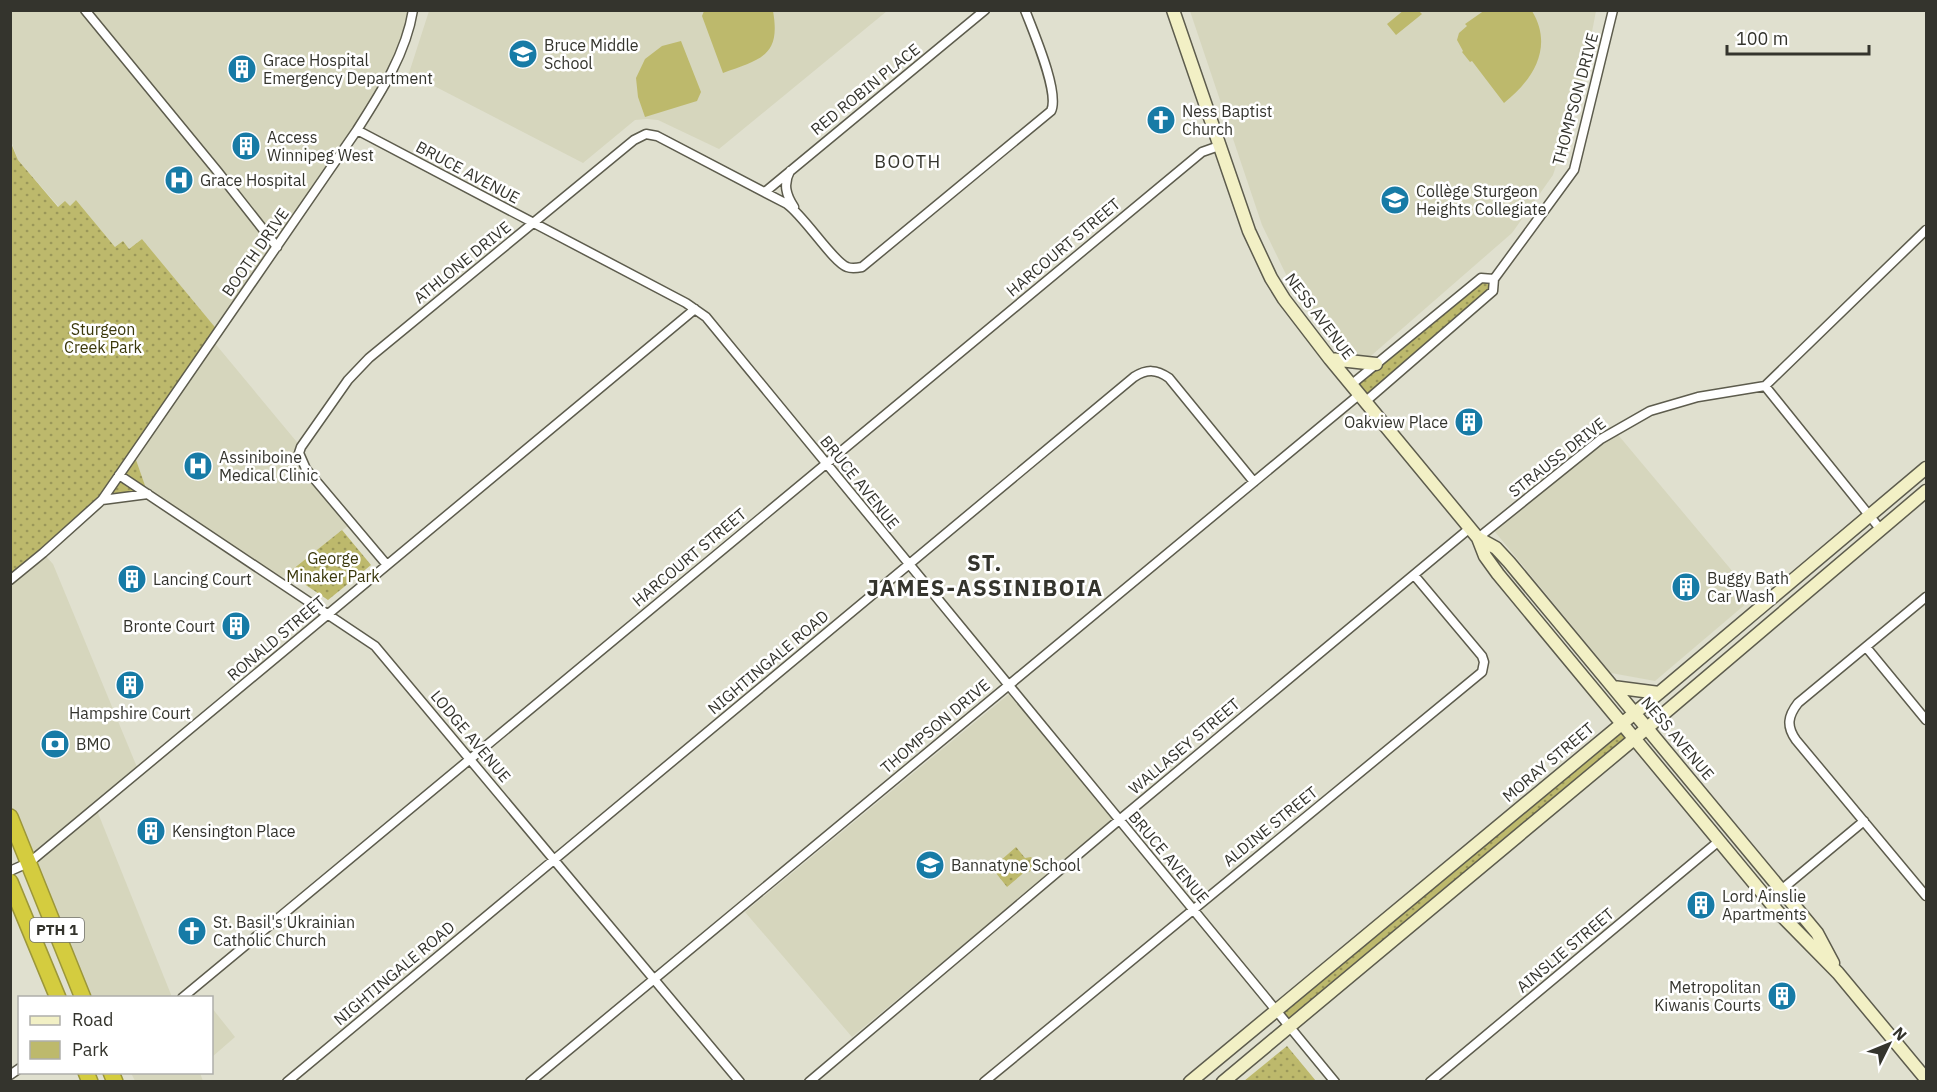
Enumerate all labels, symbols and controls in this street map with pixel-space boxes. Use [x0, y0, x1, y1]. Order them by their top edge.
scale bar [1727, 18, 1870, 56]
text: 100 m [1736, 27, 1788, 50]
street label: THOMPSON DRIVE [1548, 30, 1602, 168]
place label: Bruce Middle School [544, 35, 639, 73]
school or university icon: Bruce Middle School [507, 38, 539, 70]
street label: RED ROBIN PLACE [806, 39, 924, 139]
place label: Grace Hospital Emergency Department [263, 50, 433, 88]
building icon: Grace Hospital Emergency Department [226, 53, 258, 85]
place label: Ness Baptist Church [1182, 101, 1272, 139]
church icon: Ness Baptist Church [1145, 104, 1177, 136]
place label: Access Winnipeg West [267, 127, 374, 165]
building icon: Access Winnipeg West [230, 130, 262, 162]
street label: BRUCE AVENUE [413, 136, 523, 208]
district label: BOOTH [874, 150, 942, 173]
hospital icon: Grace Hospital [163, 164, 195, 196]
place label: Grace Hospital [200, 170, 306, 190]
place label: Collège Sturgeon Heights Collegiate [1416, 181, 1547, 219]
school or university icon: Collège Sturgeon Heights Collegiate [1379, 184, 1411, 216]
street label: HARCOURT STREET [1002, 194, 1124, 300]
street label: BOOTH DRIVE [217, 204, 293, 300]
street label: ATHLONE DRIVE [409, 217, 515, 307]
street label: NESS AVENUE [1281, 269, 1359, 363]
park label: Sturgeon Creek Park [64, 319, 143, 357]
building icon: Oakview Place [1453, 406, 1485, 438]
place label: Oakview Place [1344, 412, 1448, 432]
street label: STRAUSS DRIVE [1504, 413, 1610, 501]
street label: BRUCE AVENUE [816, 431, 904, 533]
place label: Assiniboine Medical Clinic [219, 447, 318, 485]
hospital icon: Assiniboine Medical Clinic [182, 450, 214, 482]
street label: HARCOURT STREET [628, 504, 750, 610]
park label: George Minaker Park [286, 548, 380, 586]
district label: ST. JAMES-ASSINIBOIA [867, 548, 1103, 602]
building icon: Lancing Court [116, 563, 148, 595]
place label: Buggy Bath Car Wash [1707, 568, 1789, 606]
place label: Lancing Court [153, 569, 252, 589]
building icon: Buggy Bath Car Wash [1670, 571, 1702, 603]
street label: RONALD STREET [223, 591, 329, 685]
street label: NIGHTINGALE ROAD [704, 606, 832, 718]
building icon: Bronte Court [220, 610, 252, 642]
place label: Bronte Court [123, 616, 215, 636]
building icon: Hampshire Court [114, 669, 146, 701]
street label: THOMPSON DRIVE [876, 674, 994, 778]
street label: LODGE AVENUE [427, 686, 515, 786]
street label: NESS AVENUE [1637, 692, 1719, 784]
street label: WALLASEY STREET [1124, 694, 1244, 798]
place label: Hampshire Court [69, 703, 191, 723]
street label: MORAY STREET [1498, 718, 1598, 806]
bank icon: BMO [39, 728, 71, 760]
place label: BMO [76, 734, 111, 754]
street label: ALDINE STREET [1219, 782, 1321, 870]
street label: BRUCE AVENUE [1125, 807, 1213, 907]
building icon: Kensington Place [135, 815, 167, 847]
place label: Kensington Place [172, 821, 296, 841]
school or university icon: Bannatyne School [914, 849, 946, 881]
place label: Bannatyne School [951, 855, 1081, 875]
place label: Lord Ainslie Apartments [1722, 886, 1807, 924]
building icon: Lord Ainslie Apartments [1685, 889, 1717, 921]
street label: AINSLIE STREET [1512, 903, 1618, 997]
place label: St. Basil's Ukrainian Catholic Church [213, 912, 355, 950]
church icon: St. Basil's Ukrainian Catholic Church [176, 915, 208, 947]
street label: NIGHTINGALE ROAD [330, 917, 458, 1029]
road number: PTH 1 [30, 918, 84, 942]
place label: Metropolitan Kiwanis Courts [1654, 977, 1761, 1015]
building icon: Metropolitan Kiwanis Courts [1766, 980, 1798, 1012]
legend [18, 996, 213, 1074]
text: Road [72, 1008, 113, 1031]
north arrow [1859, 1014, 1919, 1074]
text: N [1889, 1023, 1911, 1045]
text: Park [72, 1038, 109, 1061]

